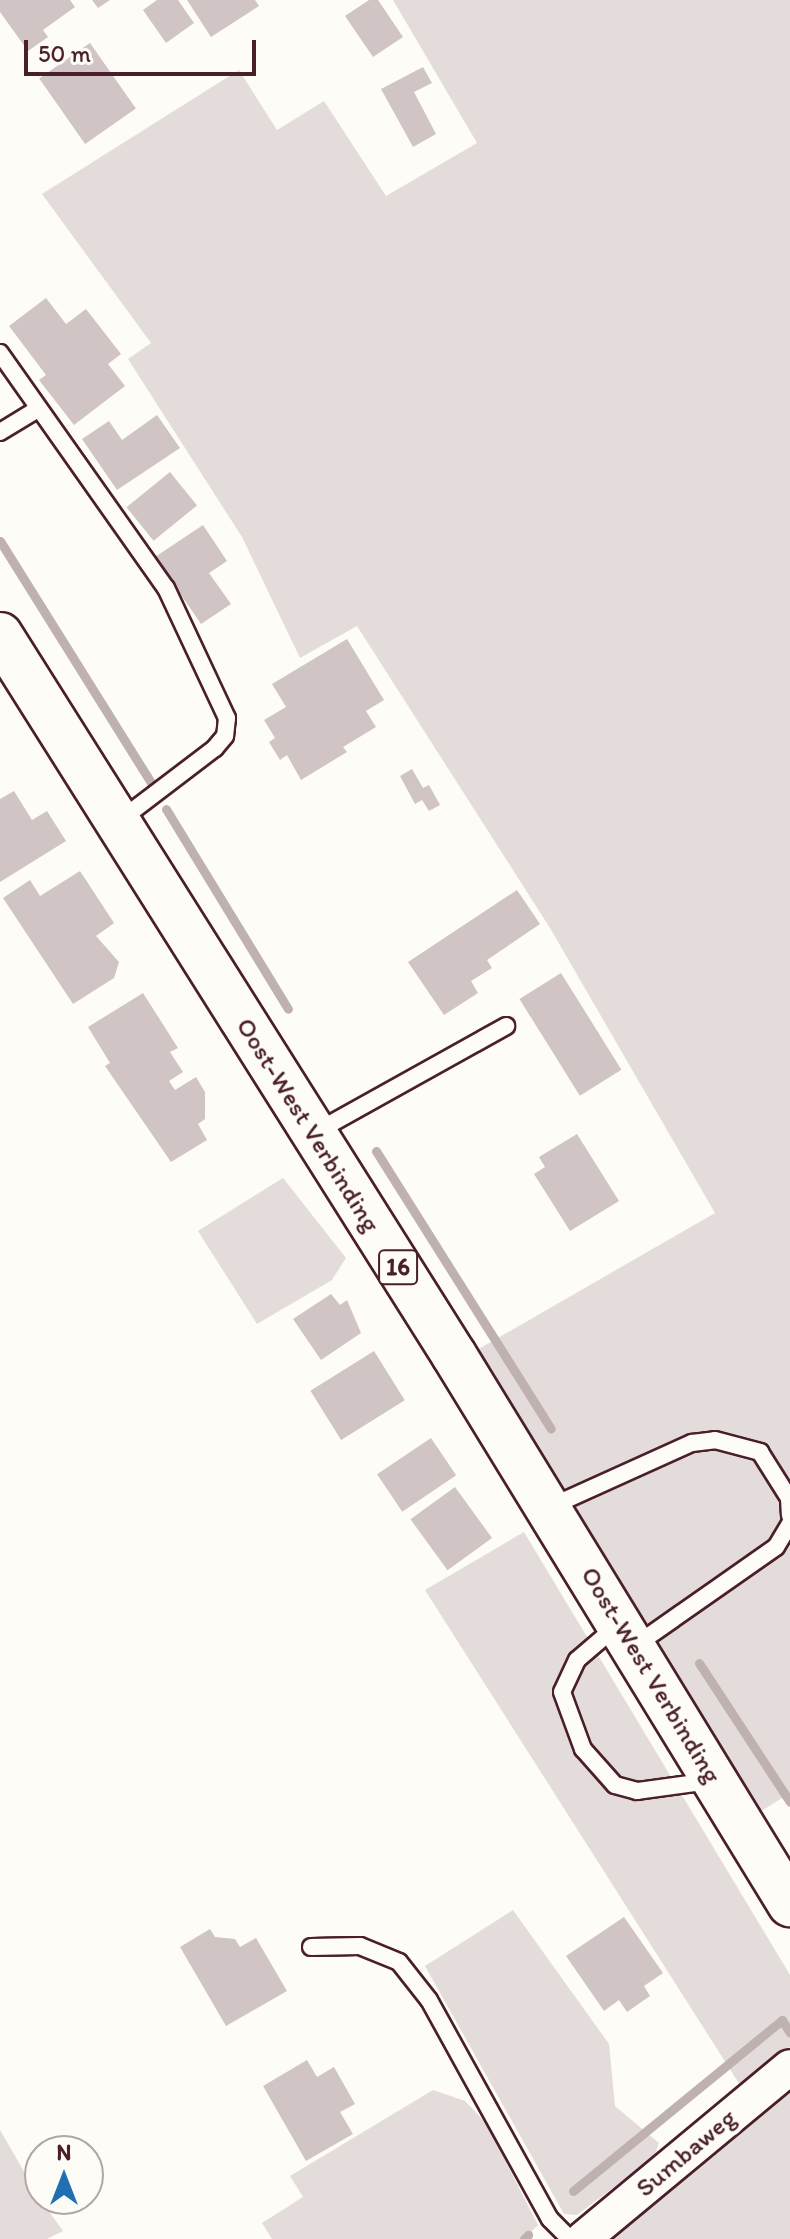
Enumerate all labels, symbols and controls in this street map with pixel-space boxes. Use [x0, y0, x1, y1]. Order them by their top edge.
scale bar [28, 24, 260, 74]
text: 50 m [38, 39, 91, 68]
street label: Oost-West Verbinding [230, 1013, 386, 1237]
road number: 16 [378, 1247, 418, 1287]
street label: Oost-West Verbinding [574, 1562, 728, 1788]
street label: Sumbaweg [630, 2102, 742, 2204]
north arrow [24, 2135, 104, 2215]
text: N [57, 2139, 71, 2166]

